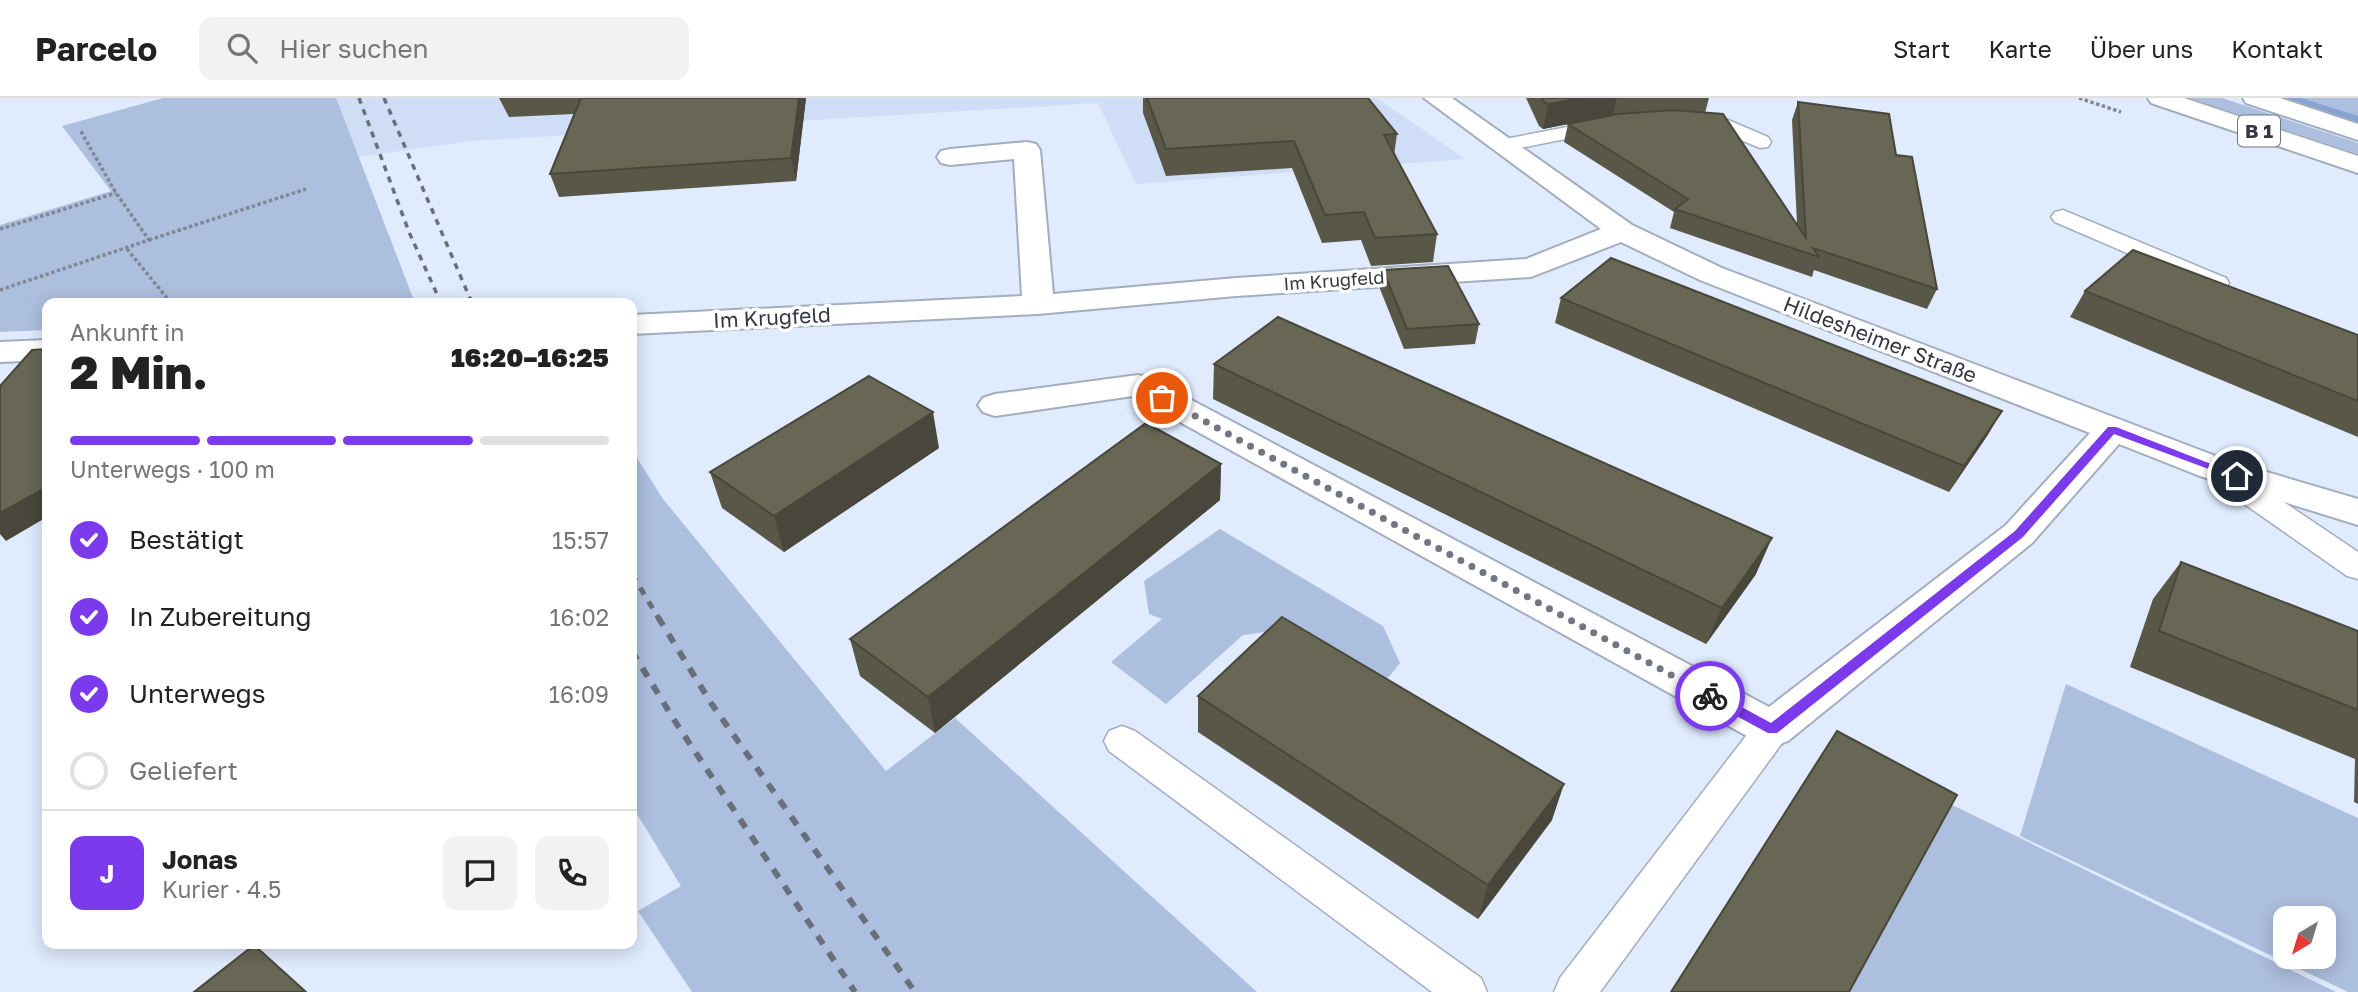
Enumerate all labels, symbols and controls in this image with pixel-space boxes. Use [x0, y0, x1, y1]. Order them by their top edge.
search box [199, 17, 689, 80]
text: Parcelo [35, 29, 157, 68]
icon: search [223, 29, 261, 67]
text: Hier suchen [279, 33, 428, 64]
text: Start [1893, 34, 1950, 63]
text: Karte [1988, 34, 2052, 63]
text: Über uns [2090, 34, 2193, 63]
text: Kontakt [2231, 34, 2323, 63]
road number: B 1 [2238, 116, 2280, 146]
street label: Im Krugfeld [1283, 266, 1385, 294]
street label: Hildesheimer Straße [1780, 290, 1981, 388]
street label: Im Krugfeld [712, 301, 831, 333]
text: Ankunft in [70, 318, 185, 346]
text: 16:20–16:25 [451, 342, 609, 373]
text: 2 Min. [70, 344, 208, 399]
pin [1132, 368, 1192, 428]
icon: bag [1143, 379, 1181, 417]
pin [2207, 446, 2267, 506]
text: Unterwegs · 100 m [70, 455, 275, 483]
icon: home [2218, 457, 2256, 495]
icon: check [70, 521, 108, 559]
text: Bestätigt [129, 524, 244, 555]
text: 15:57 [552, 526, 609, 554]
icon: check [70, 598, 108, 636]
text: In Zubereitung [129, 601, 312, 632]
text: 16:02 [549, 603, 609, 631]
courier [1675, 661, 1745, 731]
icon: check [70, 675, 108, 713]
icon: bike [1691, 677, 1729, 715]
text: Unterwegs [129, 678, 266, 709]
text: 16:09 [549, 680, 609, 708]
text: Geliefert [129, 755, 238, 786]
button: chat [443, 836, 517, 910]
button: phone [535, 836, 609, 910]
text: Jonas [162, 844, 238, 875]
text: J [100, 858, 114, 889]
text: Kurier · 4.5 [162, 875, 281, 903]
north arrow [2273, 906, 2336, 970]
map controls [2273, 906, 2336, 969]

